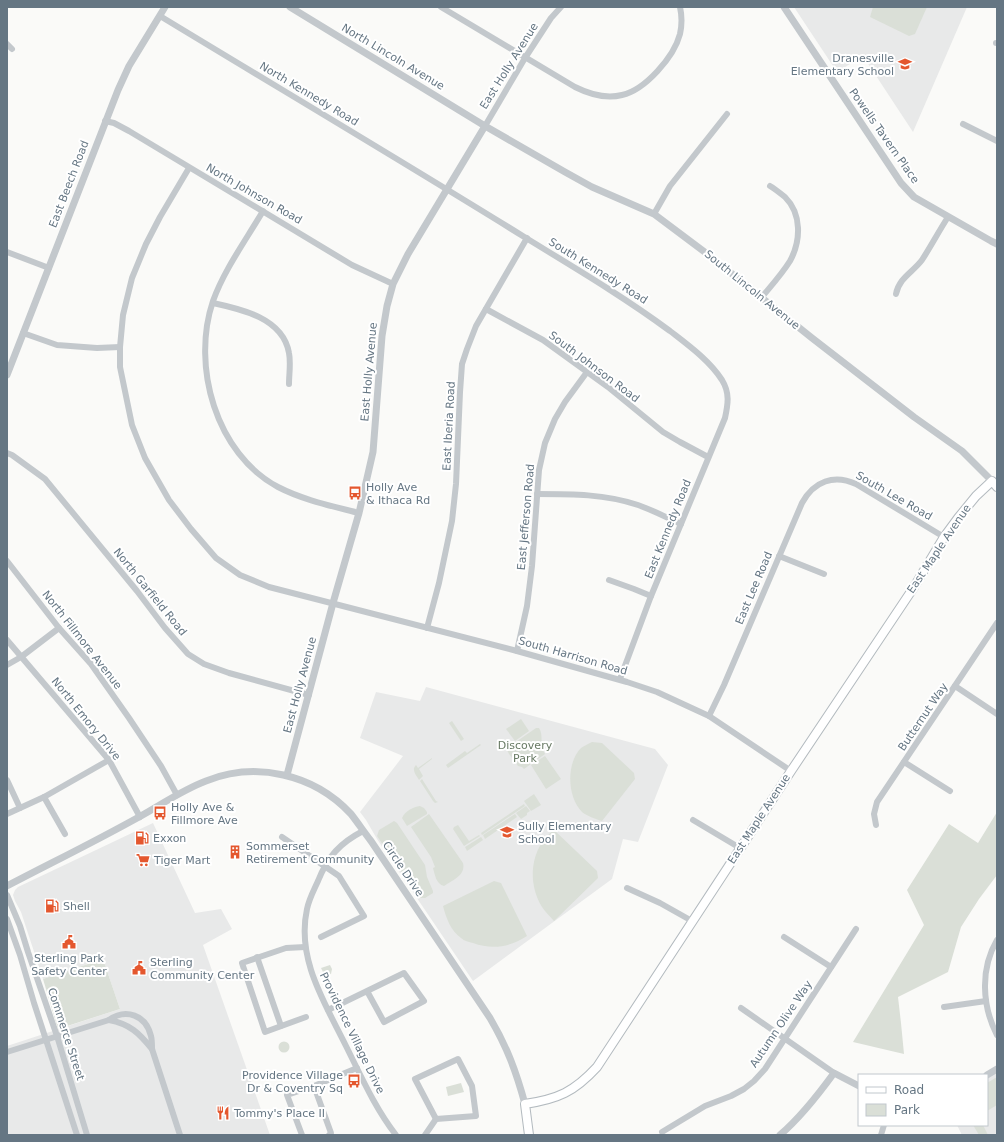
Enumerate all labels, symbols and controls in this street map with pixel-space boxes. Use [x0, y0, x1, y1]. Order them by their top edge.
street label: East Holly Avenue [477, 20, 541, 112]
street label: North Lincoln Avenue [339, 21, 447, 93]
place label: Dranesville Elementary School [791, 52, 894, 78]
school or university icon: Dranesville Elementary School [897, 56, 913, 72]
street label: North Kennedy Road [257, 59, 361, 129]
street label: Powells Tavern Place [846, 86, 922, 186]
street label: East Beech Road [46, 139, 92, 229]
street label: North Johnson Road [204, 161, 304, 227]
street label: South Kennedy Road [546, 235, 650, 307]
street label: South Lincoln Avenue [702, 248, 802, 333]
street label: East Holly Avenue [358, 322, 380, 422]
street label: South Johnson Road [546, 329, 642, 405]
street label: East Iberia Road [440, 381, 458, 471]
street label: East Jefferson Road [515, 463, 537, 571]
street label: South Lee Road [853, 469, 935, 523]
street label: East Kennedy Road [642, 477, 694, 581]
place label: Holly Ave & Ithaca Rd [366, 481, 430, 507]
bus stop icon: Holly Ave & Ithaca Rd [347, 485, 363, 501]
street label: East Maple Avenue [904, 502, 974, 596]
street label: North Garfield Road [111, 546, 189, 638]
street label: East Lee Road [733, 550, 775, 626]
street label: North Fillmore Avenue [39, 588, 125, 692]
street label: South Harrison Road [517, 634, 629, 678]
street label: East Holly Avenue [281, 635, 319, 735]
street label: North Emory Drive [49, 675, 123, 763]
street label: Butternut Way [895, 680, 951, 754]
park label: Discovery Park [498, 739, 553, 765]
street label: East Maple Avenue [725, 771, 793, 866]
place label: Holly Ave & Fillmore Ave [171, 801, 238, 827]
bus stop icon: Holly Ave & Fillmore Ave [152, 805, 168, 821]
place label: Sully Elementary School [518, 820, 612, 846]
school or university icon: Sully Elementary School [499, 824, 515, 840]
fuel station icon: Exxon [134, 830, 150, 846]
place label: Exxon [153, 832, 186, 845]
street label: Circle Drive [380, 839, 426, 899]
place label: Sommerset Retirement Community [246, 840, 375, 866]
building icon: Sommerset Retirement Community [227, 844, 243, 860]
supermarket icon: Tiger Mart [135, 852, 151, 868]
place label: Tiger Mart [153, 854, 211, 867]
fuel station icon: Shell [44, 898, 60, 914]
place label: Shell [63, 900, 90, 913]
public building icon: Sterling Park Safety Center [61, 934, 77, 950]
place label: Sterling Park Safety Center [31, 952, 107, 978]
place label: Sterling Community Center [150, 956, 255, 982]
public building icon: Sterling Community Center [131, 960, 147, 976]
street label: Providence Village Drive [317, 970, 387, 1096]
street label: Autumn Olive Way [747, 978, 815, 1070]
street label: Commerce Street [45, 986, 87, 1083]
place label: Providence Village Dr & Coventry Sq [242, 1069, 343, 1095]
bus stop icon: Providence Village Dr & Coventry Sq [346, 1073, 362, 1089]
legend [858, 1074, 988, 1126]
text: Road [894, 1083, 924, 1097]
text: Park [894, 1103, 920, 1117]
restaurant icon: Tommy's Place II [215, 1105, 231, 1121]
place label: Tommy's Place II [233, 1107, 325, 1120]

